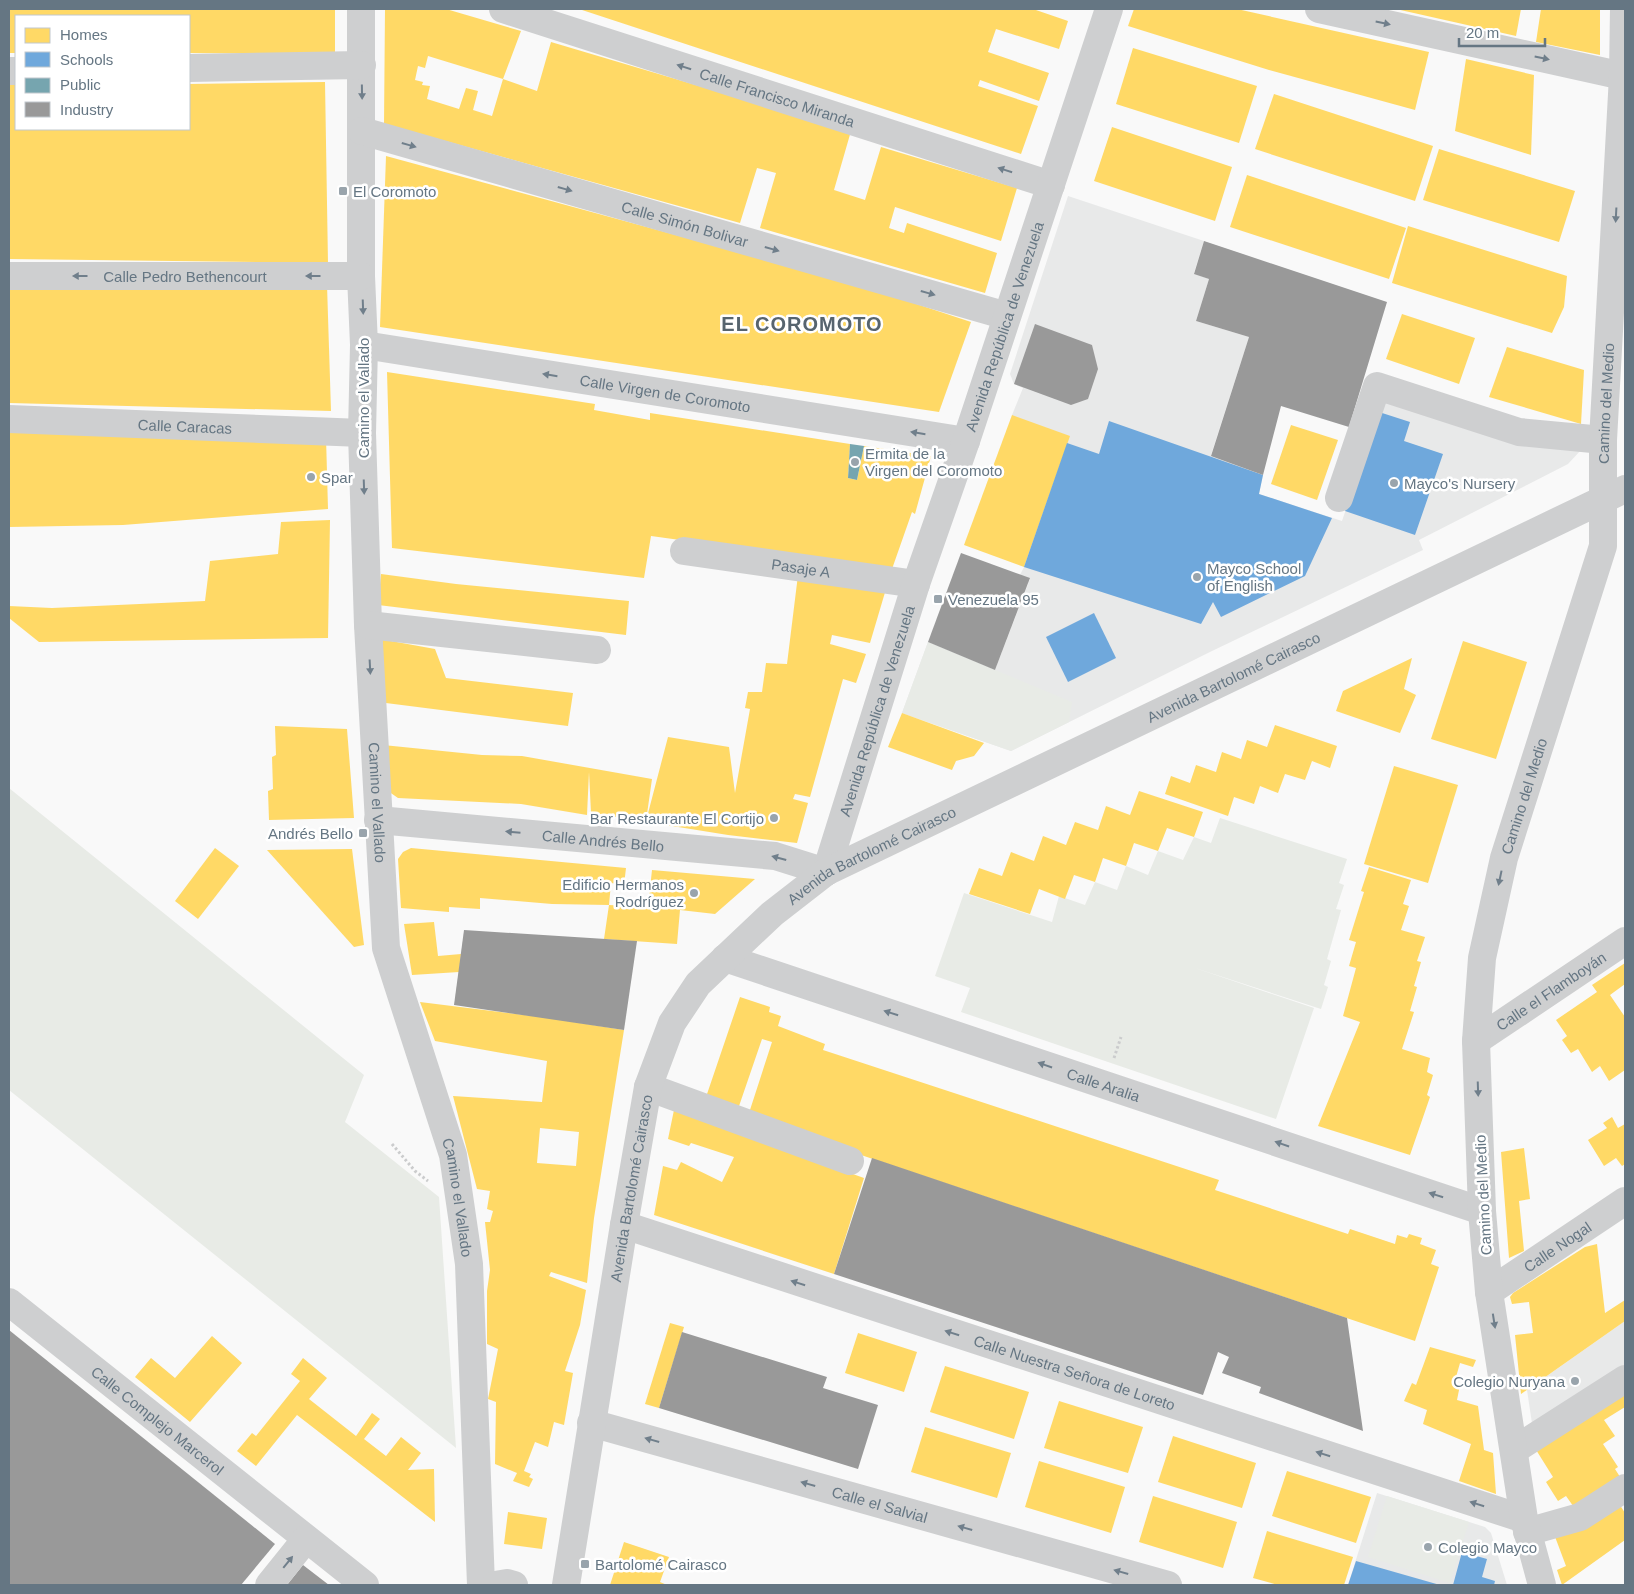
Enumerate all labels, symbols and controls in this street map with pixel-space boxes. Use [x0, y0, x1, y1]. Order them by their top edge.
legend [15, 15, 190, 130]
scale bar [1459, 15, 1545, 47]
one-way arrow [1376, 19, 1391, 27]
text: 20 m [1466, 24, 1499, 41]
text: Homes [60, 26, 108, 43]
text: Schools [60, 51, 113, 68]
one-way arrow [1534, 54, 1550, 62]
one-way arrow [676, 63, 691, 70]
street label: Calle Francisco Miranda [698, 64, 857, 130]
text: Public [60, 76, 101, 93]
one-way arrow [358, 85, 366, 101]
text: Industry [60, 101, 114, 118]
one-way arrow [402, 141, 417, 149]
one-way arrow [997, 166, 1012, 174]
place label: El Coromoto [353, 183, 436, 200]
marker: El Coromoto [337, 185, 349, 197]
one-way arrow [558, 186, 573, 194]
street label: Calle Simón Bolivar [620, 197, 750, 250]
one-way arrow [1611, 207, 1619, 223]
street label: Avenida República de Venezuela [961, 219, 1047, 433]
one-way arrow [765, 245, 780, 253]
street label: Calle Pedro Bethencourt [103, 268, 268, 285]
one-way arrow [72, 272, 88, 280]
one-way arrow [304, 272, 320, 280]
one-way arrow [921, 290, 936, 298]
one-way arrow [359, 300, 367, 316]
district label: EL COROMOTO [721, 313, 883, 335]
street label: Camino el Vallado [355, 338, 372, 458]
street label: Camino del Medio [1594, 343, 1617, 464]
one-way arrow [542, 371, 558, 379]
street label: Calle Virgen de Coromoto [579, 371, 752, 415]
street label: Calle Caracas [137, 416, 232, 436]
one-way arrow [910, 429, 926, 437]
place label: Ermita de la Virgen del Coromoto [865, 445, 1002, 479]
marker: Ermita de la Virgen del Coromoto [849, 456, 861, 468]
place label: Spar [321, 469, 353, 486]
marker: Spar [305, 471, 317, 483]
place label: Mayco's Nursery [1404, 475, 1516, 492]
marker: Mayco's Nursery [1388, 477, 1400, 489]
one-way arrow [360, 480, 368, 496]
street label: Pasaje A [770, 555, 831, 580]
place label: Mayco School of English [1207, 560, 1301, 594]
marker: Mayco School of English [1191, 571, 1203, 583]
place label: Venezuela 95 [948, 591, 1039, 608]
marker: Venezuela 95 [932, 593, 944, 605]
street label: Avenida República de Venezuela [835, 603, 918, 818]
street label: Avenida Bartolomé Cairasco [1144, 628, 1323, 725]
one-way arrow [366, 660, 374, 676]
street label: Camino del Medio [1497, 736, 1550, 856]
street label: Camino el Vallado [366, 742, 390, 863]
street label: Avenida Bartolomé Cairasco [784, 803, 958, 908]
place label: Bar Restaurante El Cortijo [590, 810, 764, 827]
marker: Bar Restaurante El Cortijo [768, 812, 780, 824]
place label: Andrés Bello [268, 825, 353, 842]
street label: Calle Andrés Bello [541, 826, 665, 854]
marker: Andrés Bello [357, 827, 369, 839]
one-way arrow [505, 828, 521, 836]
one-way arrow [772, 854, 787, 862]
one-way arrow [1496, 870, 1504, 885]
place label: Edificio Hermanos Rodríguez [562, 876, 684, 910]
marker: Edificio Hermanos Rodríguez [688, 887, 700, 899]
street label: Calle el Flamboyán [1493, 948, 1609, 1034]
one-way arrow [883, 1009, 898, 1016]
one-way arrow [1037, 1060, 1052, 1068]
street label: Calle Aralia [1065, 1064, 1143, 1105]
one-way arrow [1474, 1082, 1482, 1098]
street label: Avenida Bartolomé Cairasco [606, 1093, 655, 1283]
street label: Camino del Medio [1471, 1134, 1495, 1256]
street label: Camino el Vallado [439, 1136, 476, 1258]
one-way arrow [1274, 1140, 1289, 1147]
one-way arrow [1428, 1191, 1443, 1199]
street label: Calle Nogal [1520, 1218, 1594, 1275]
one-way arrow [790, 1278, 805, 1286]
one-way arrow [1490, 1314, 1498, 1330]
one-way arrow [944, 1329, 959, 1337]
street label: Calle Nuestra Señora de Loreto [972, 1331, 1178, 1413]
street label: Calle Complejo Marcerol [88, 1362, 227, 1478]
place label: Colegio Nuryana [1453, 1373, 1566, 1390]
marker: Colegio Nuryana [1569, 1375, 1581, 1387]
one-way arrow [644, 1436, 659, 1444]
one-way arrow [1315, 1449, 1330, 1457]
one-way arrow [801, 1480, 816, 1488]
street label: Calle el Salvial [830, 1483, 930, 1526]
one-way arrow [1470, 1500, 1485, 1507]
one-way arrow [957, 1524, 972, 1532]
place label: Colegio Mayco [1438, 1539, 1537, 1556]
marker: Colegio Mayco [1422, 1541, 1434, 1553]
one-way arrow [282, 1556, 293, 1569]
place label: Bartolomé Cairasco [595, 1556, 727, 1573]
marker: Bartolomé Cairasco [579, 1558, 591, 1570]
one-way arrow [1113, 1568, 1129, 1576]

